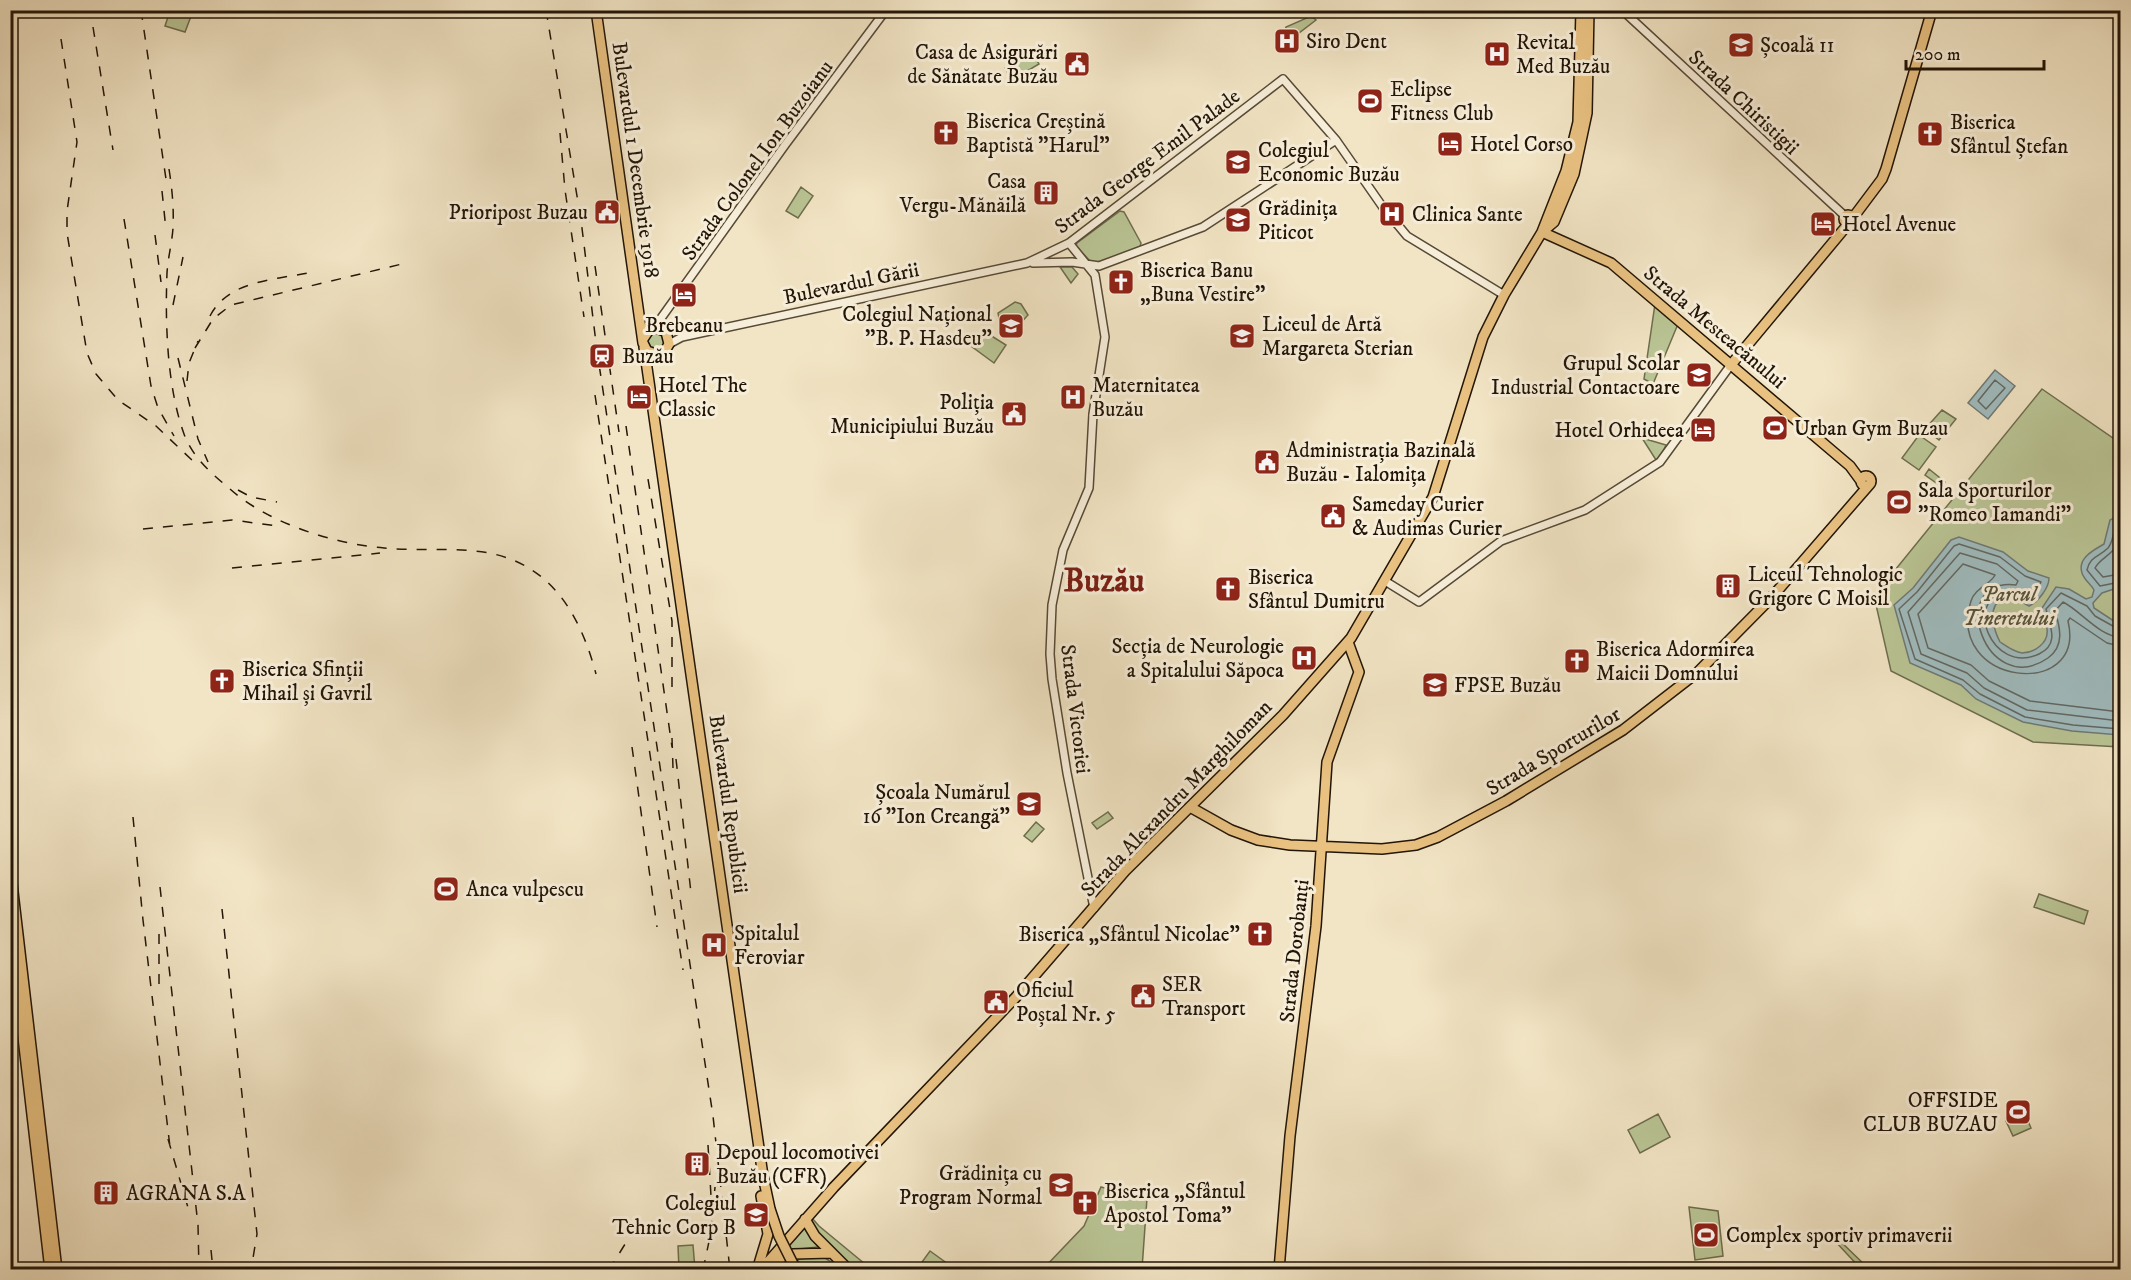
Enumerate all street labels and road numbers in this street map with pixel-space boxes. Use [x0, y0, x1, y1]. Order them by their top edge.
street label: Bulevardul 1 Decembrie 1918 [606, 40, 664, 280]
street label: Strada Chiristigii [1682, 45, 1804, 161]
street label: Strada Colonel Ion Buzoianu [676, 55, 839, 266]
street label: Strada George Emil Palade [1050, 83, 1246, 240]
street label: Bulevardul Gării [781, 257, 921, 311]
street label: Strada Mesteacănului [1638, 261, 1791, 395]
street label: Strada Victoriei [1054, 643, 1096, 775]
street label: Strada Alexandru Marghiloman [1076, 695, 1278, 903]
street label: Strada Sporturilor [1482, 701, 1626, 802]
street label: Bulevardul Republicii [703, 713, 753, 895]
street label: Strada Dorobanți [1275, 878, 1315, 1024]

